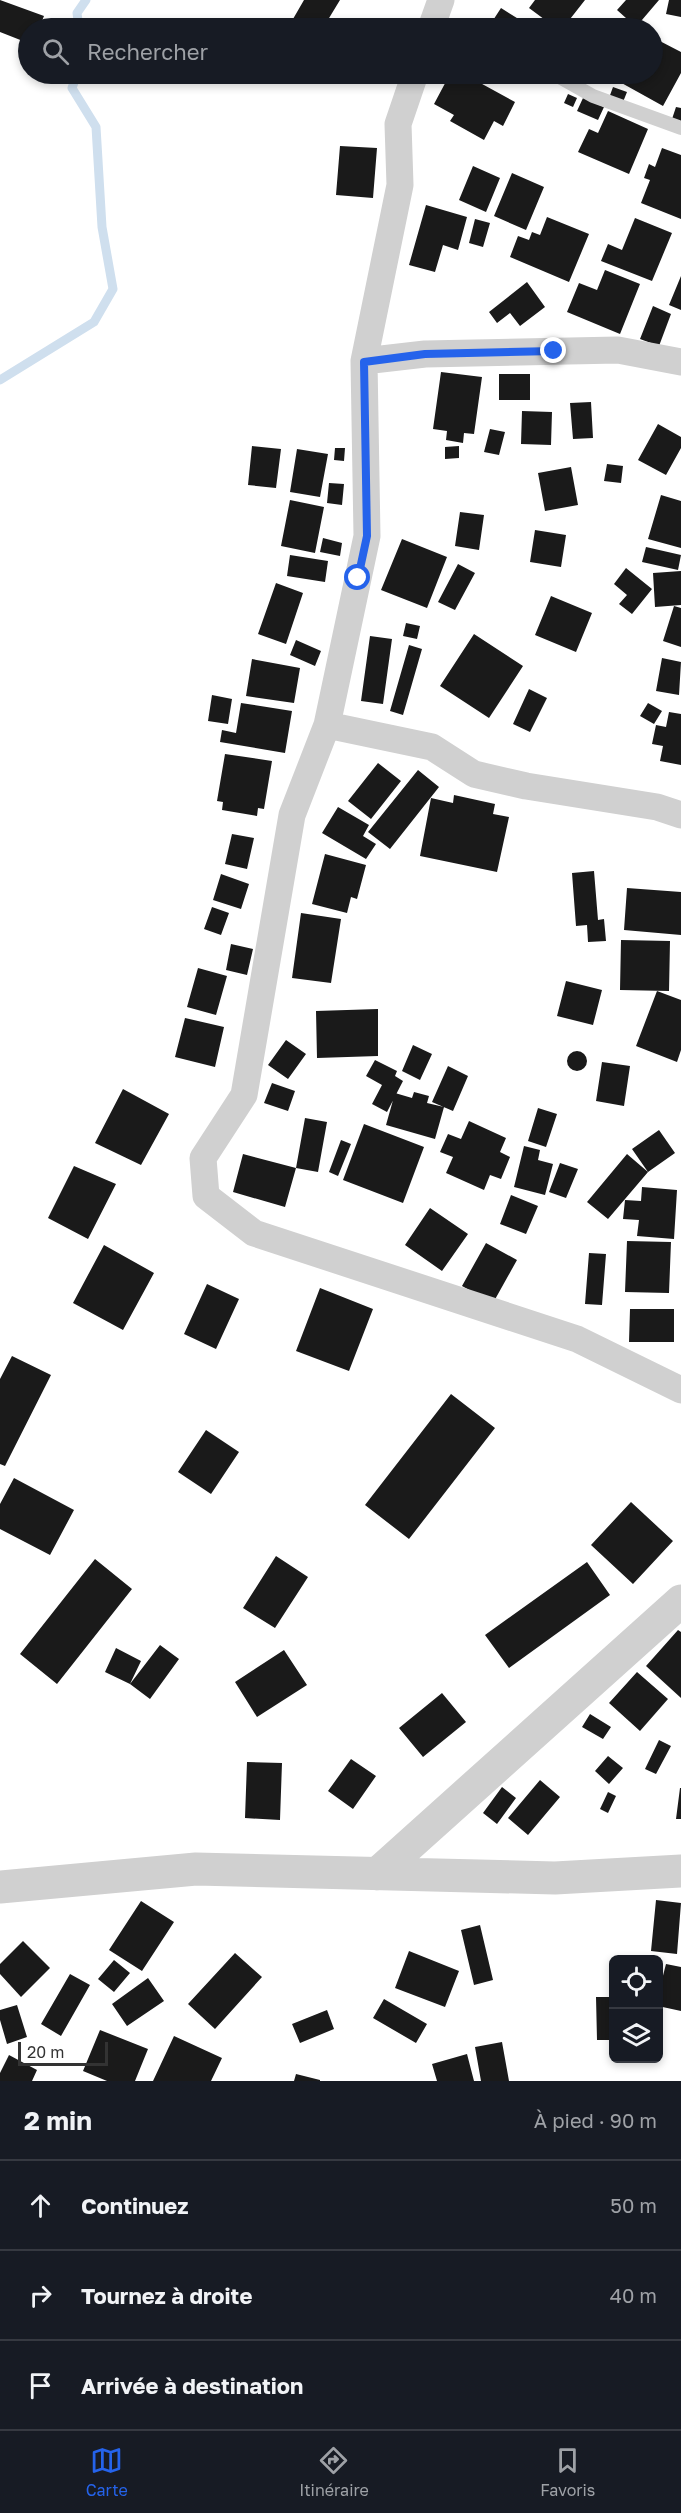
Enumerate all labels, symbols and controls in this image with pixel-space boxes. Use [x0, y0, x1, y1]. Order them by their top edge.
search box [18, 18, 663, 84]
icon: search [39, 35, 72, 68]
text: Rechercher [87, 38, 208, 65]
route end [540, 337, 566, 363]
route start [344, 564, 370, 590]
map controls [609, 1955, 663, 2063]
button: locate [609, 1955, 663, 2009]
button: layers [609, 2009, 663, 2063]
scale bar [18, 2039, 108, 2066]
text: 20 m [27, 2042, 64, 2062]
text: 2 min [24, 2105, 92, 2136]
text: À pied · 90 m [534, 2108, 657, 2132]
icon: ahead [24, 2189, 57, 2222]
text: Continuez [81, 2192, 188, 2219]
text: 50 m [610, 2193, 657, 2217]
icon: right [24, 2279, 57, 2312]
text: Tournez à droite [81, 2282, 252, 2309]
text: 40 m [610, 2283, 657, 2307]
icon: arrive [24, 2369, 57, 2402]
text: Arrivée à destination [81, 2372, 303, 2399]
tab: Carte [86, 2444, 128, 2500]
tab: Itinéraire [299, 2444, 369, 2500]
tab: Favoris [540, 2444, 595, 2500]

